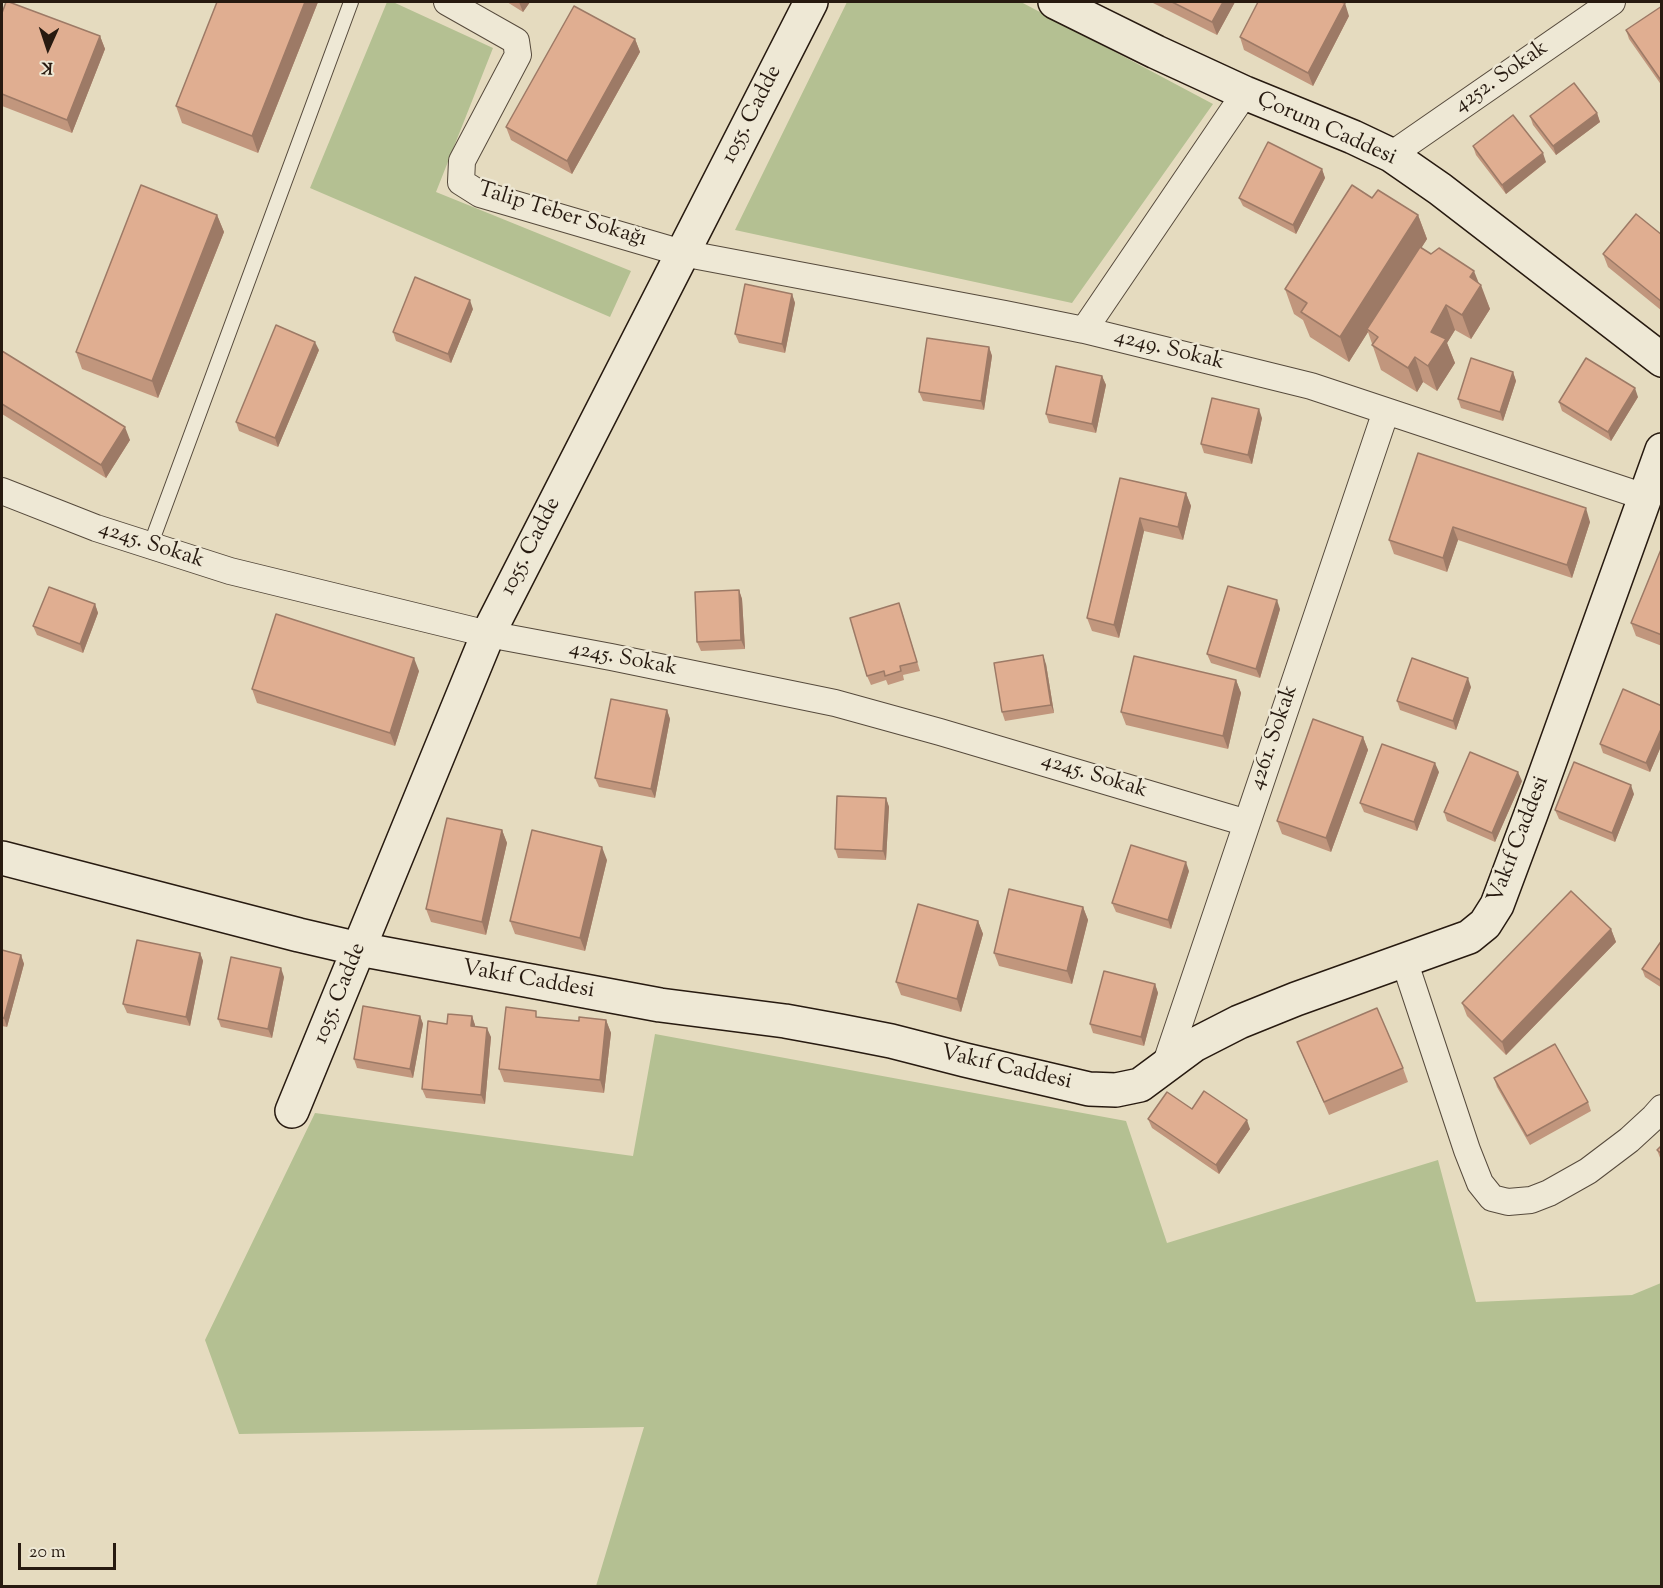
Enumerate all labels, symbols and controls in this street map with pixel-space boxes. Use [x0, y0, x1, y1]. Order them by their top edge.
north arrow [18, 18, 78, 78]
street label: 4252. Sokak [1450, 36, 1554, 120]
text: K [41, 55, 53, 78]
street label: 1055. Cadde [717, 62, 789, 168]
street label: Çorum Caddesi [1252, 87, 1400, 173]
street label: Talip Teber Sokağı [474, 178, 650, 254]
street label: 4249. Sokak [1111, 325, 1227, 377]
street label: 1055. Cadde [496, 494, 568, 600]
street label: 4245. Sokak [95, 517, 207, 575]
street label: 4245. Sokak [567, 637, 679, 683]
street label: 4261. Sokak [1245, 682, 1305, 794]
street label: 4245. Sokak [1038, 748, 1150, 806]
street label: Vakıf Caddesi [1484, 773, 1556, 907]
street label: 1055. Cadde [309, 940, 373, 1048]
street label: Vakıf Caddesi [460, 956, 596, 1006]
street label: Vakıf Caddesi [938, 1041, 1074, 1097]
scale bar [21, 1531, 118, 1569]
text: 20 m [29, 1540, 66, 1566]

